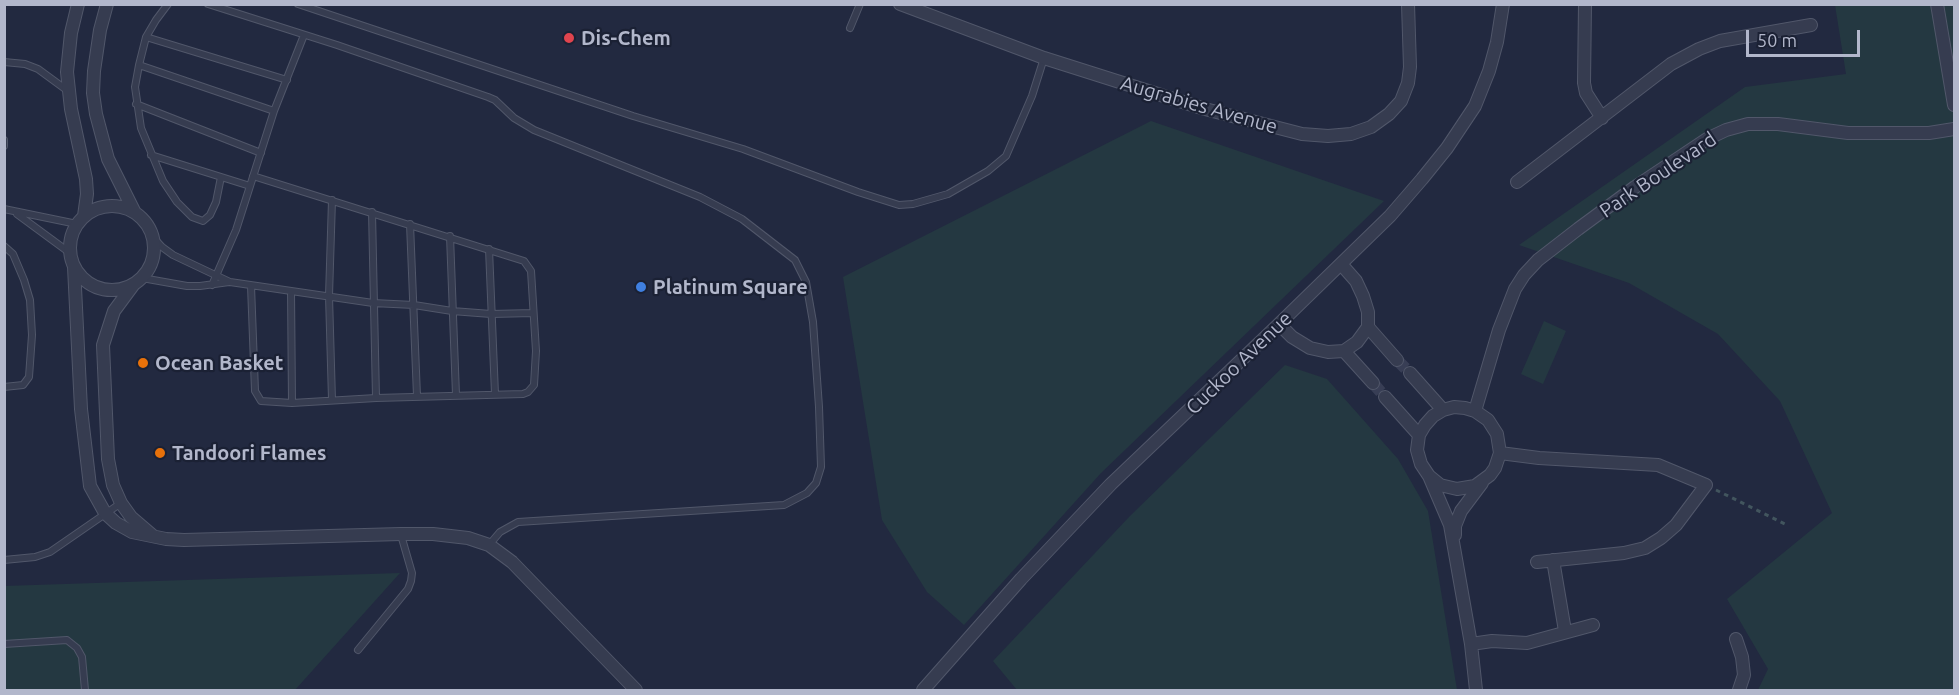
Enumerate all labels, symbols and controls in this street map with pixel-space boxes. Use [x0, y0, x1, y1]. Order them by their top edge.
scale bar [1749, 18, 1863, 56]
place label: Dis-Chem [581, 26, 671, 50]
text: 50 m [1757, 30, 1797, 50]
marker: Dis-Chem [562, 31, 576, 45]
street label: Augrabies Avenue [1118, 71, 1280, 139]
street label: Park Boulevard [1595, 127, 1721, 223]
place label: Platinum Square [653, 275, 808, 299]
marker: Platinum Square [634, 280, 648, 294]
street label: Cuckoo Avenue [1181, 306, 1297, 420]
place label: Ocean Basket [155, 351, 283, 375]
marker: Ocean Basket [136, 356, 150, 370]
place label: Tandoori Flames [172, 441, 326, 465]
marker: Tandoori Flames [153, 446, 167, 460]

